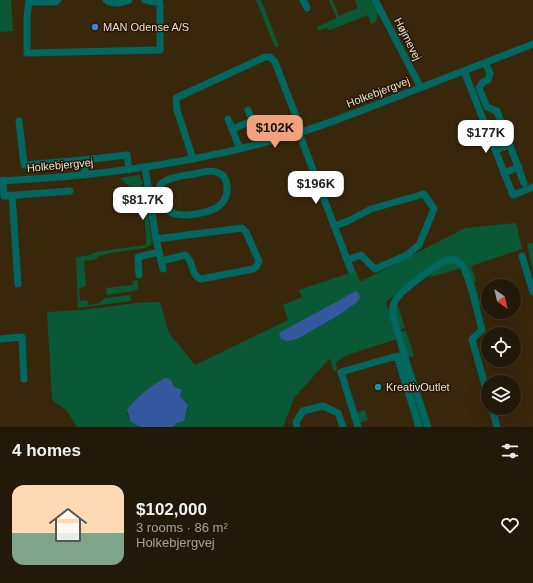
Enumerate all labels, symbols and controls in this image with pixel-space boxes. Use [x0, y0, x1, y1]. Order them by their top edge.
street label: Højmevej [392, 16, 424, 62]
place label: MAN Odense A/S [103, 21, 189, 33]
marker: MAN Odense A/S [90, 22, 100, 32]
street label: Holkebjergvej [345, 74, 411, 110]
pin: $102K [247, 115, 303, 149]
text: $102K [256, 120, 294, 135]
pin: $177K [458, 120, 514, 154]
text: $177K [467, 125, 505, 140]
street label: Holkebjergvej [26, 156, 94, 174]
pin: $196K [288, 171, 344, 205]
text: $196K [297, 176, 335, 191]
pin: $81.7K [110, 187, 176, 221]
text: $81.7K [122, 192, 164, 207]
north arrow [481, 279, 521, 319]
map controls [481, 279, 521, 415]
button: locate [481, 327, 521, 367]
button: layers [481, 375, 521, 415]
place label: KreativOutlet [386, 381, 450, 393]
marker: KreativOutlet [373, 382, 383, 392]
icon: filters [499, 440, 521, 462]
text: 4 homes [12, 441, 81, 460]
text: $102,000 [136, 500, 207, 519]
icon: home [44, 501, 92, 549]
icon: heart [499, 514, 521, 536]
text: 3 rooms · 86 m² [136, 520, 228, 535]
text: Holkebjergvej [136, 535, 215, 550]

